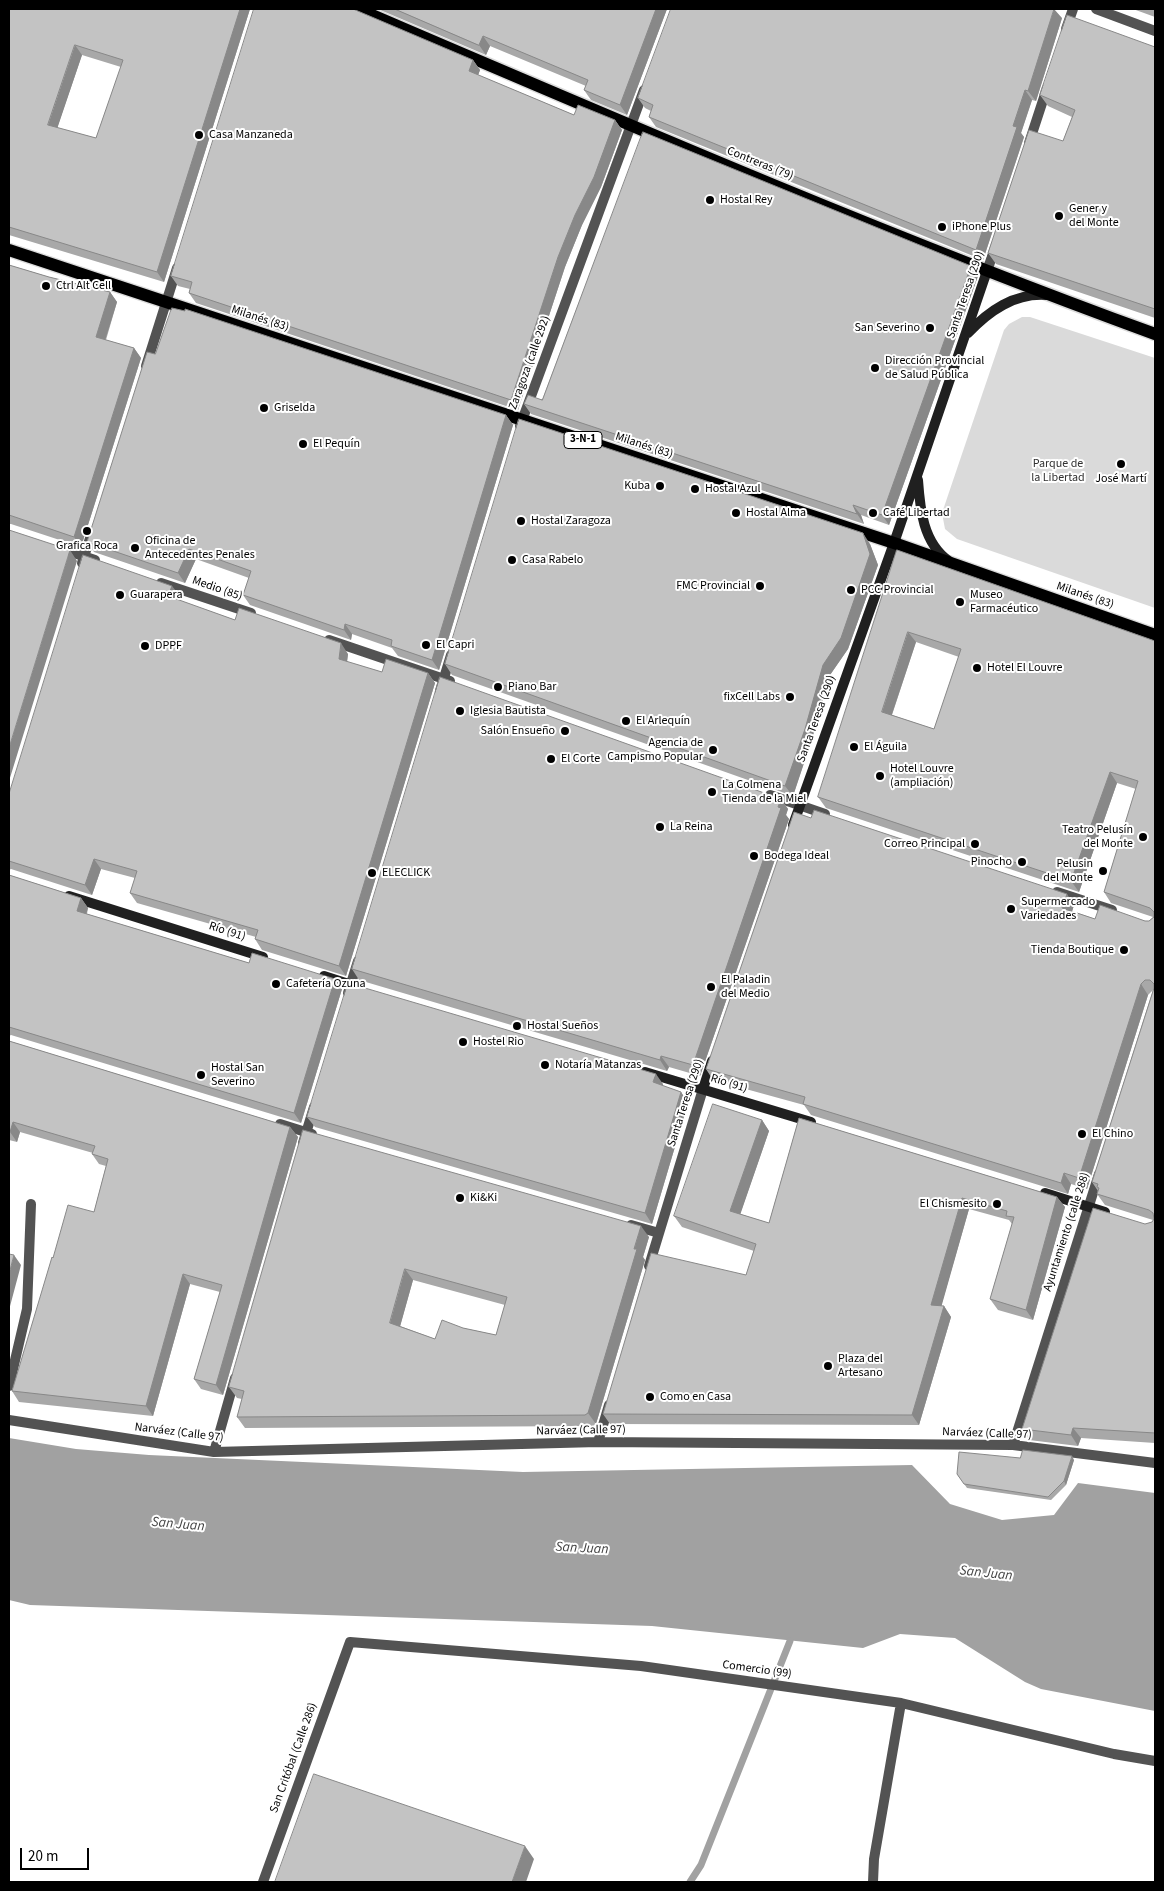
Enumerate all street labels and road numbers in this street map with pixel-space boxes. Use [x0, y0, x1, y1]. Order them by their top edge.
street label: Contreras (79) [725, 144, 795, 184]
street label: Santa Teresa (290) [944, 249, 988, 341]
street label: Milanés (83) [229, 303, 291, 335]
street label: Zaragoza (calle 292) [506, 314, 554, 412]
street label: Milanés (83) [613, 430, 675, 462]
road number: 3-N-1 [564, 432, 602, 448]
street label: Medio (85) [190, 574, 244, 604]
street label: Milanés (83) [1054, 579, 1116, 613]
street label: Santa Teresa (290) [795, 674, 839, 764]
street label: Río (91) [207, 919, 247, 945]
street label: Santa Teresa (290) [665, 1057, 707, 1149]
street label: Río (91) [709, 1072, 749, 1096]
street label: Ayuntamiento (calle 288) [1041, 1171, 1093, 1293]
street label: Narváez (Calle 97) [134, 1420, 224, 1446]
street label: Narváez (Calle 97) [536, 1423, 626, 1439]
street label: Narváez (Calle 97) [942, 1425, 1032, 1443]
street label: Comercio (99) [721, 1658, 793, 1682]
street label: San Critóbal (Calle 286) [267, 1701, 321, 1815]

